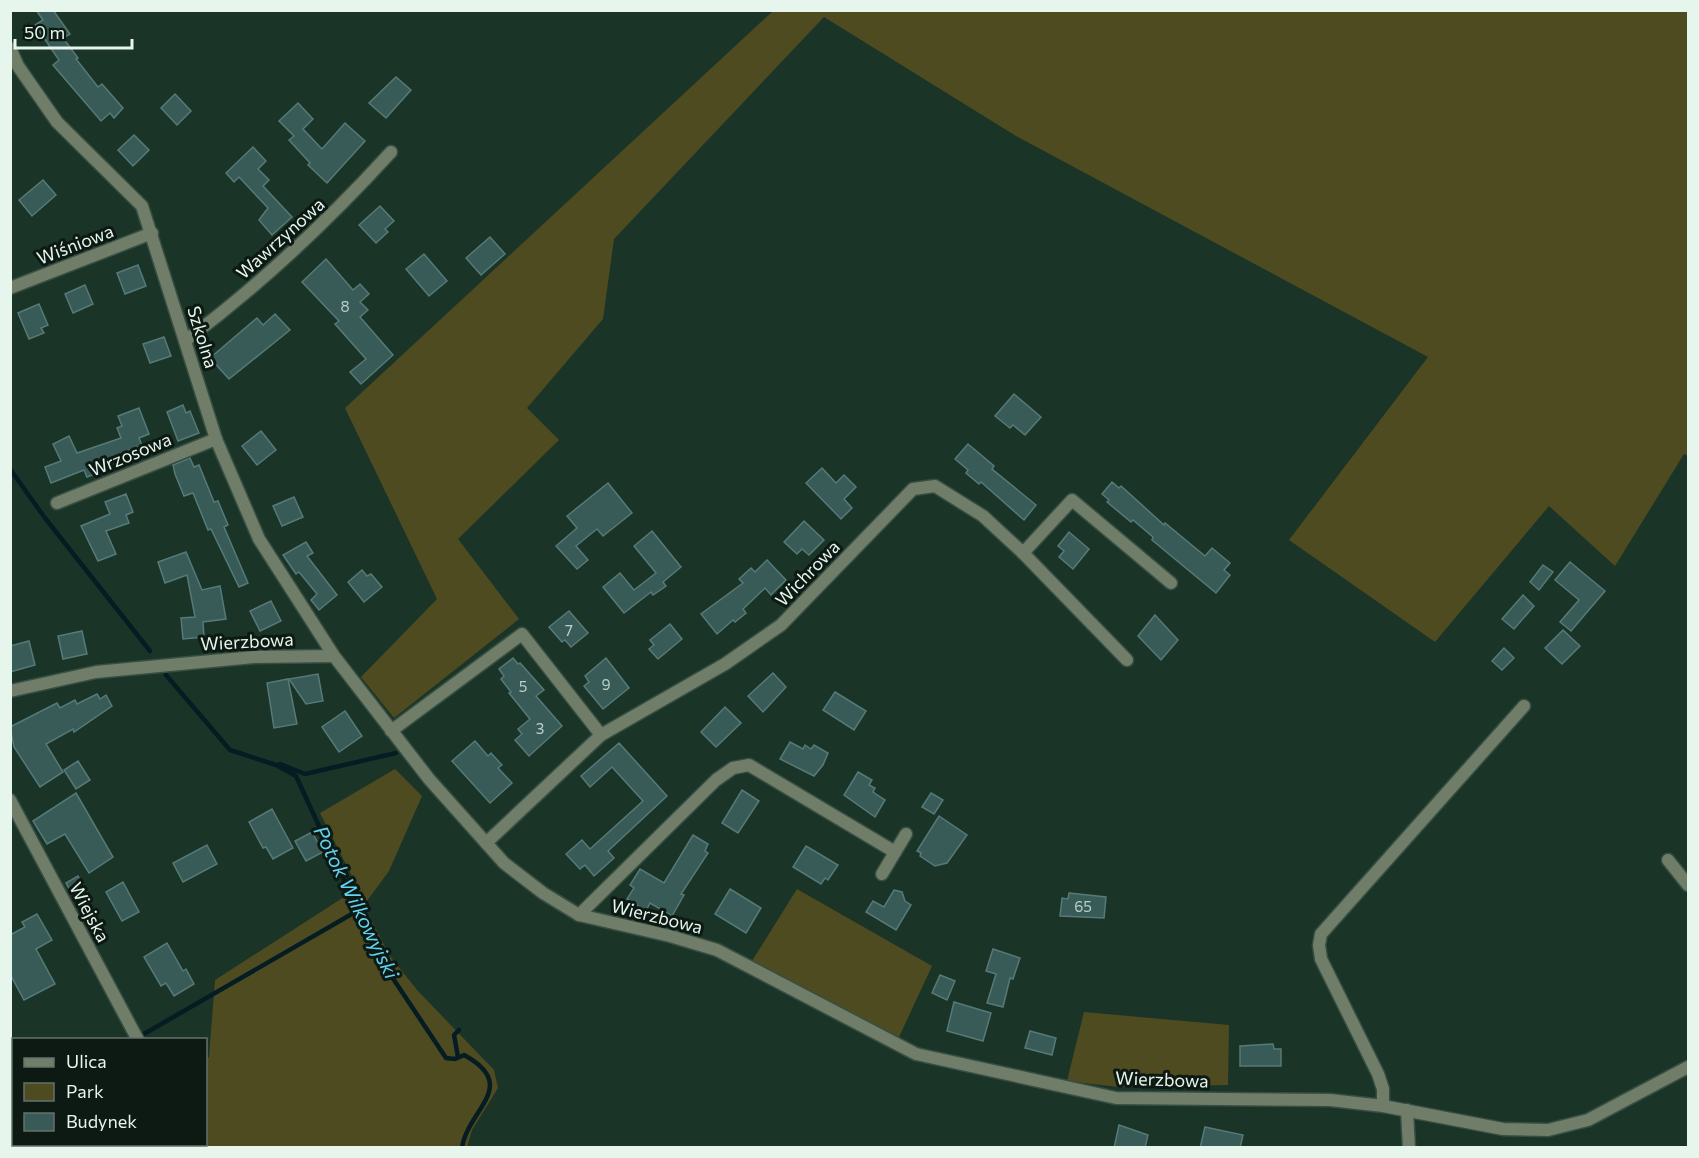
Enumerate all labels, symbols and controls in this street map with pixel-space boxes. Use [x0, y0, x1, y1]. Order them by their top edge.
scale bar [15, 12, 132, 50]
text: 50 m [24, 21, 65, 43]
street label: Wawrzynowa [231, 193, 329, 283]
street label: Wiśniowa [34, 219, 116, 269]
house number: 8 [340, 297, 350, 315]
street label: Szkolna [183, 303, 223, 371]
street label: Wrzosowa [86, 428, 174, 480]
street label: Wichrowa [770, 535, 844, 611]
house number: 7 [565, 621, 573, 639]
street label: Wierzbowa [200, 628, 294, 654]
house number: 9 [601, 675, 611, 693]
house number: 5 [519, 677, 527, 695]
house number: 3 [536, 719, 544, 737]
water label: Potok Wilkowyjski [310, 822, 405, 983]
street label: Wiejska [65, 878, 115, 946]
street label: Wierzbowa [609, 894, 705, 938]
house number: 65 [1074, 897, 1092, 915]
legend [12, 1038, 207, 1146]
text: Ulica [66, 1050, 107, 1072]
street label: Wierzbowa [1115, 1066, 1209, 1092]
text: Park [66, 1080, 104, 1102]
text: Budynek [66, 1110, 137, 1132]

